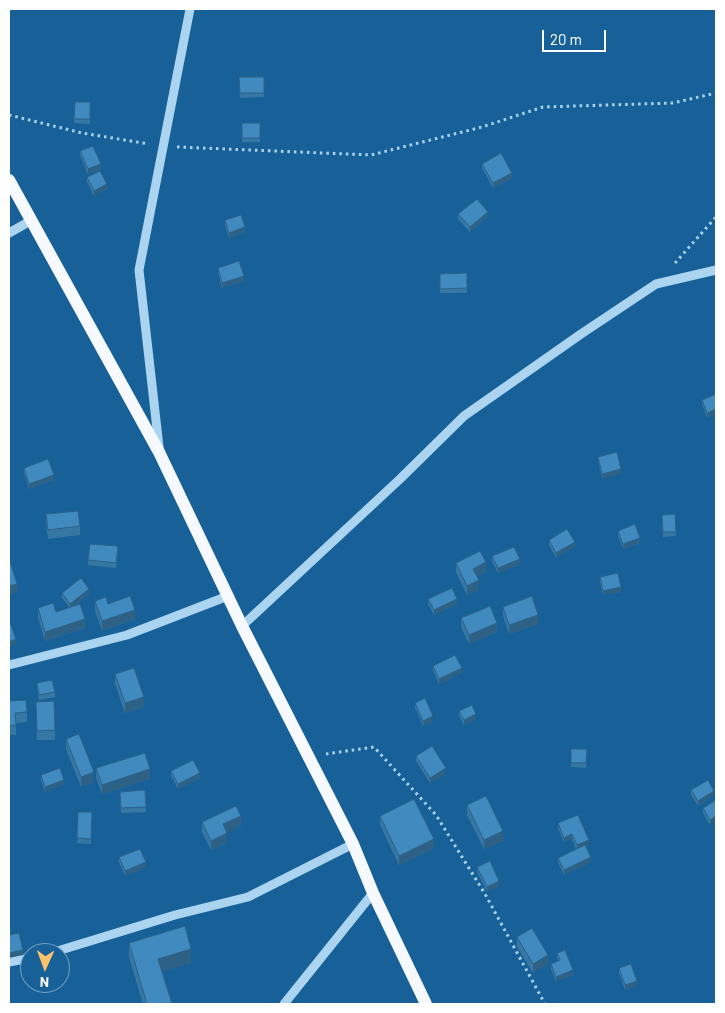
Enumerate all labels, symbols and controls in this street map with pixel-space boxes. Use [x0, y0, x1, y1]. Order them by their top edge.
scale bar [545, 20, 609, 52]
text: 20 m [550, 30, 582, 48]
north arrow [20, 943, 70, 993]
text: N [40, 974, 49, 991]

